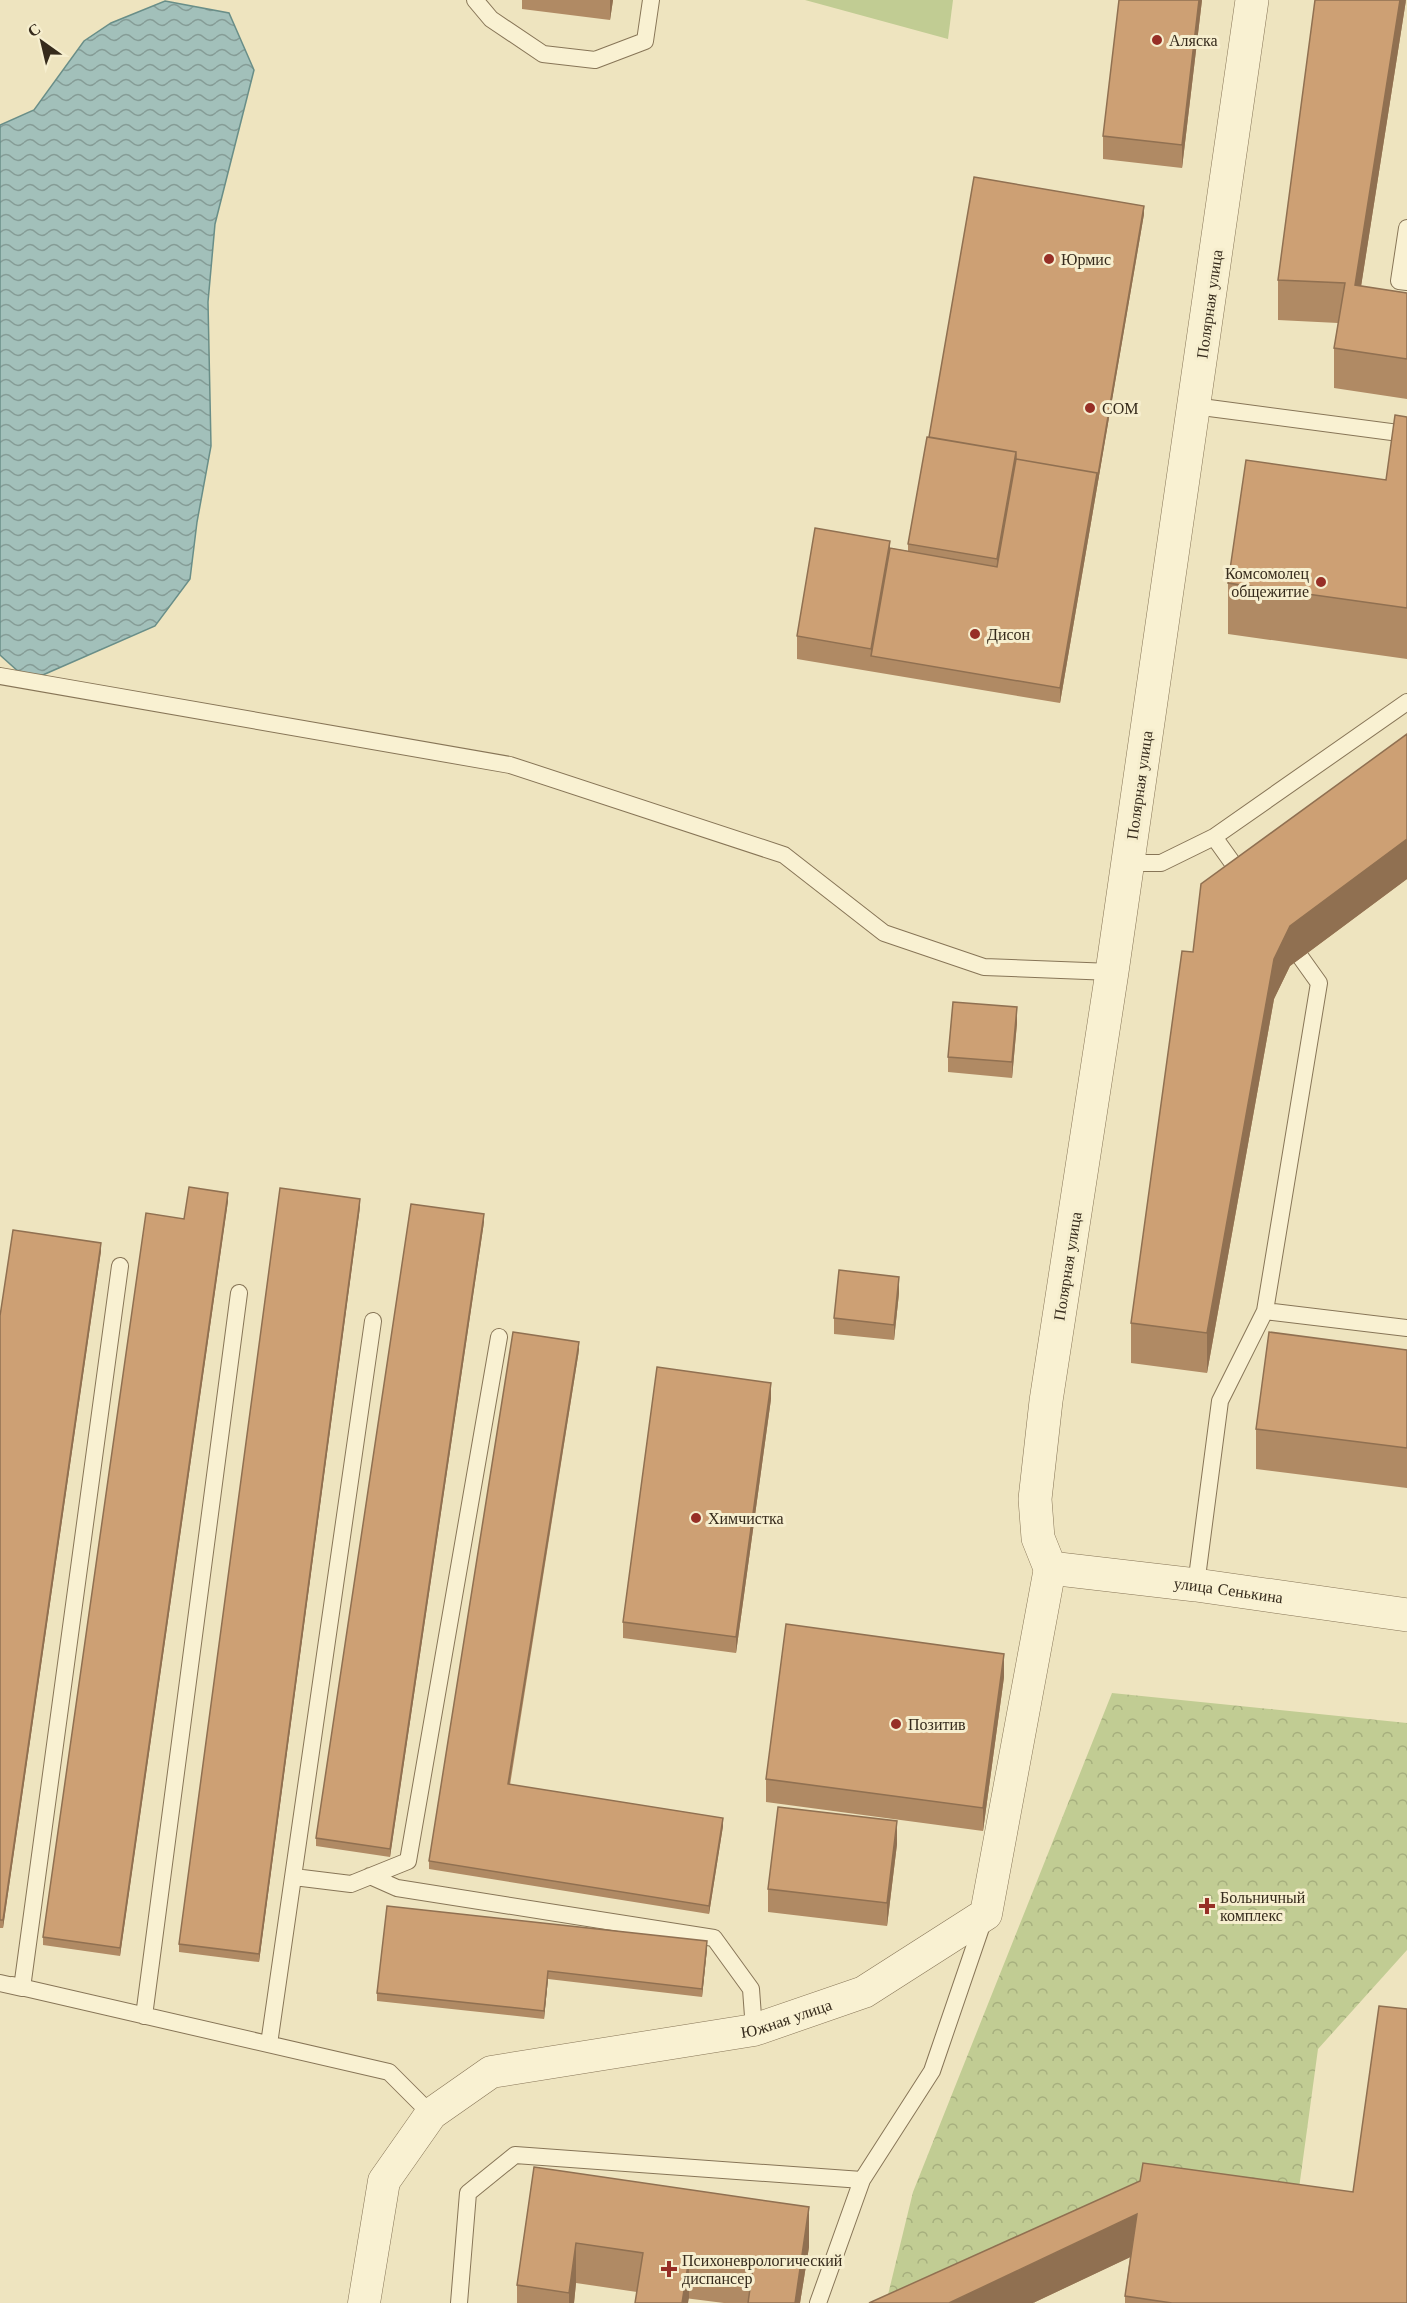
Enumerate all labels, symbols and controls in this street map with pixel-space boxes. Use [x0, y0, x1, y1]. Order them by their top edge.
north arrow [12, 12, 72, 72]
text: С [23, 18, 44, 41]
place label: Аляска [1169, 30, 1218, 50]
marker: Аляска [1150, 33, 1164, 47]
street label: Полярная улица [1191, 248, 1227, 360]
place label: Юрмис [1061, 249, 1111, 269]
marker: Юрмис [1042, 252, 1056, 266]
place label: СОМ [1102, 398, 1138, 418]
marker: СОМ [1083, 401, 1097, 415]
place label: Комсомолец общежитие [1225, 563, 1309, 601]
marker: Комсомолец общежитие [1314, 575, 1328, 589]
place label: Дисон [987, 624, 1031, 644]
marker: Дисон [968, 627, 982, 641]
street label: Полярная улица [1121, 729, 1157, 841]
street label: Полярная улица [1049, 1210, 1085, 1322]
place label: Химчистка [708, 1508, 784, 1528]
marker: Химчистка [689, 1511, 703, 1525]
street label: улица Сенькина [1173, 1573, 1284, 1607]
place label: Позитив [908, 1714, 966, 1734]
marker: Позитив [889, 1717, 903, 1731]
place label: Больничный комплекс [1220, 1887, 1306, 1925]
marker: Больничный комплекс [1198, 1897, 1216, 1915]
street label: Южная улица [739, 1994, 834, 2042]
place label: Психоневрологический диспансер [682, 2250, 843, 2288]
marker: Психоневрологический диспансер [660, 2260, 678, 2278]

